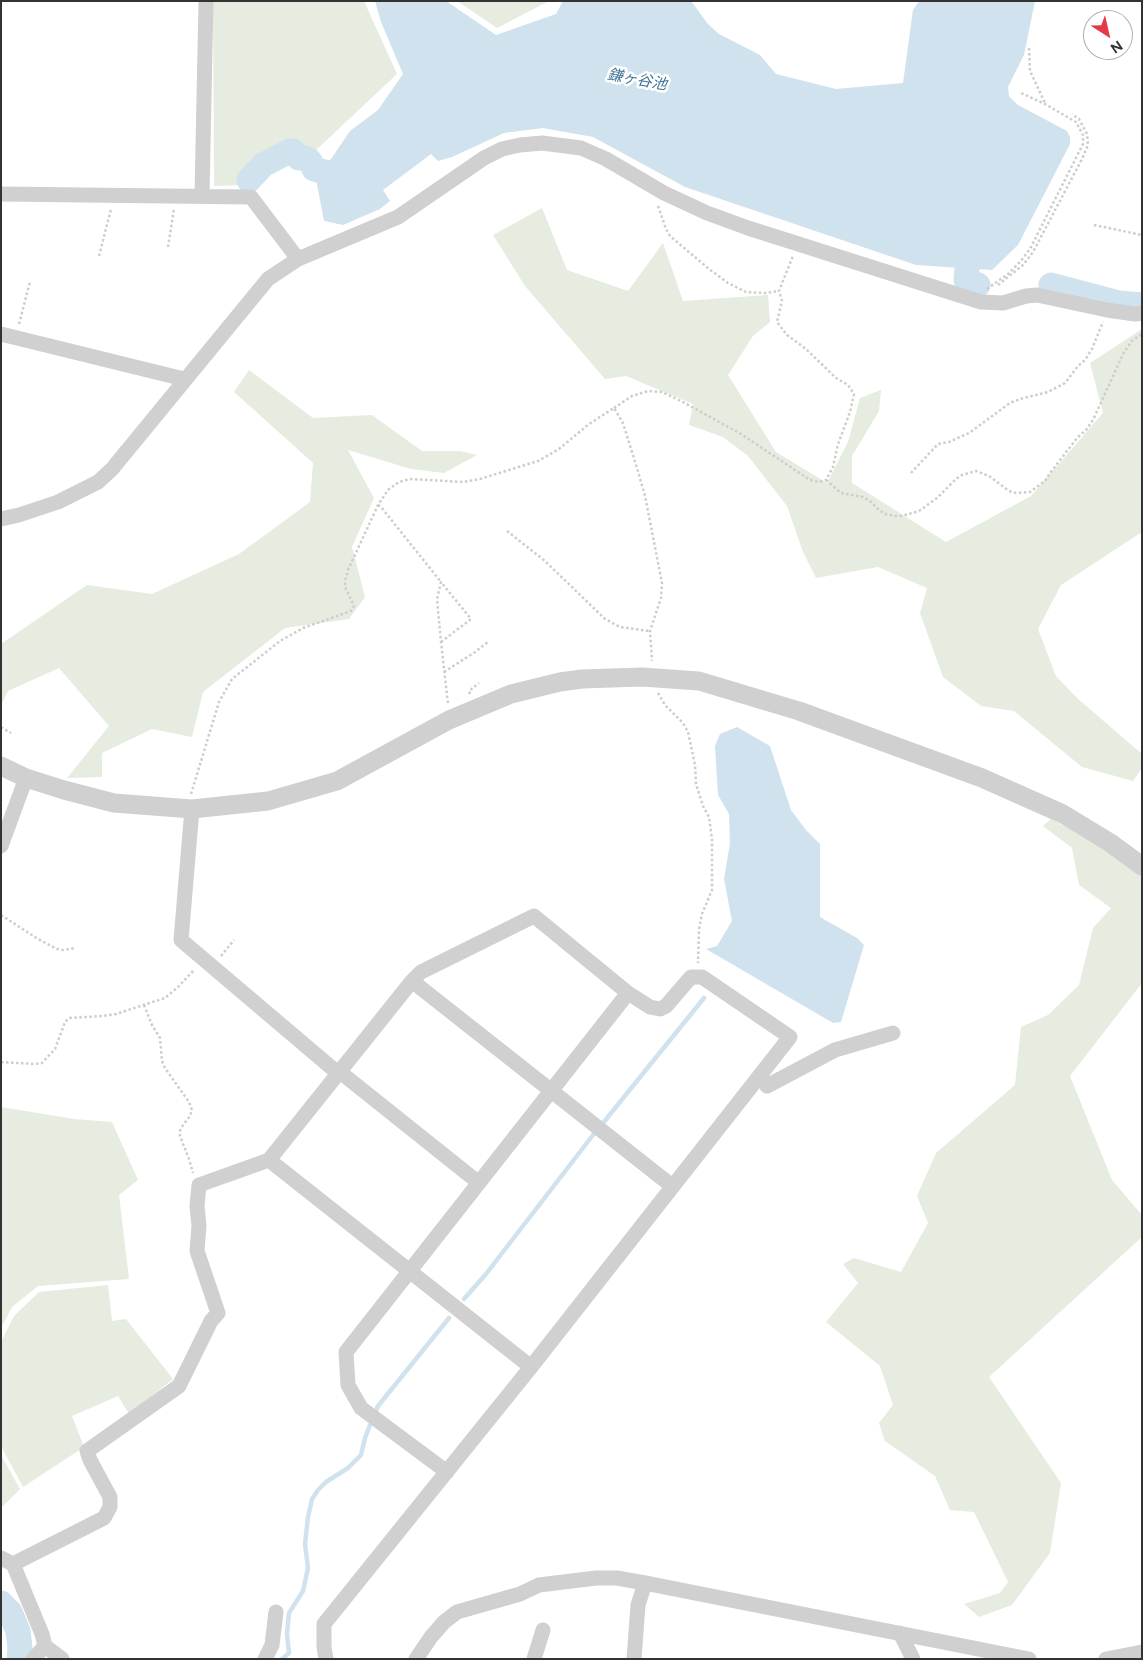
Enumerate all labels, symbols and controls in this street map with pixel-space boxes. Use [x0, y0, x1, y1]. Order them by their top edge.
north arrow [1083, 10, 1133, 60]
text: N [1107, 37, 1126, 57]
water label: 鎌ヶ谷池 [606, 66, 668, 94]

